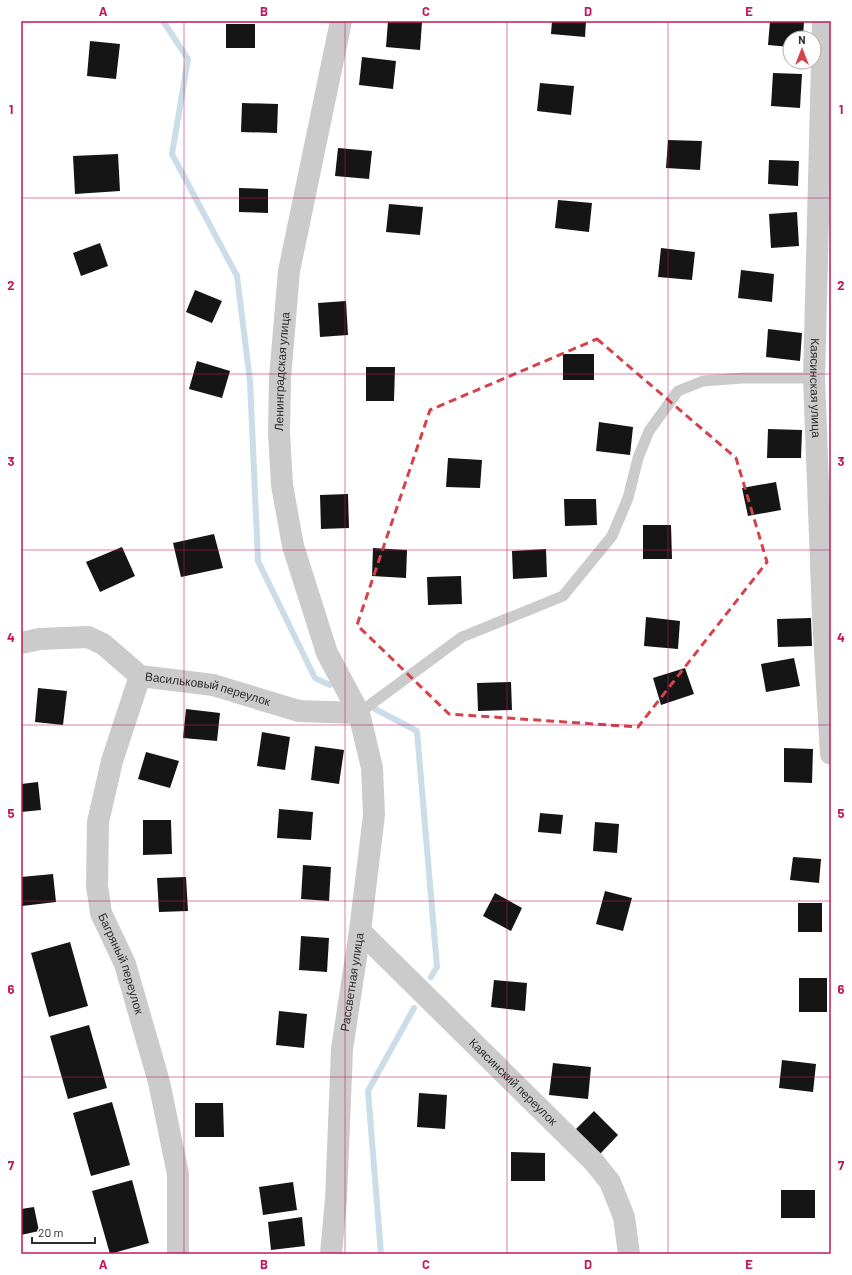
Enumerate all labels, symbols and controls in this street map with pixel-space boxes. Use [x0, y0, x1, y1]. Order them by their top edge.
text: A [99, 3, 108, 19]
text: B [260, 3, 268, 19]
text: C [422, 3, 430, 19]
text: D [584, 3, 592, 19]
text: E [745, 3, 753, 19]
north arrow [782, 30, 822, 70]
text: N [798, 33, 806, 46]
text: 1 [9, 101, 13, 117]
text: 1 [839, 101, 843, 117]
text: 2 [7, 277, 15, 293]
text: 2 [837, 277, 845, 293]
street label: Ленинградская улица [271, 311, 292, 431]
street label: Каясинская улица [808, 338, 824, 438]
text: 3 [7, 453, 15, 469]
text: 3 [837, 453, 845, 469]
text: 4 [7, 629, 15, 645]
text: 4 [837, 629, 845, 645]
street label: Васильковый переулок [144, 669, 273, 708]
text: 5 [7, 805, 15, 821]
text: 5 [837, 805, 845, 821]
street label: Багряный переулок [96, 910, 147, 1016]
street label: Рассветная улица [337, 931, 366, 1032]
text: 6 [8, 981, 15, 997]
text: 6 [838, 981, 845, 997]
street label: Каясинский переулок [467, 1035, 561, 1128]
text: 7 [8, 1157, 15, 1173]
text: 7 [838, 1157, 845, 1173]
scale bar [32, 1219, 95, 1245]
text: 20 m [38, 1225, 64, 1239]
text: A [99, 1256, 108, 1272]
text: B [260, 1256, 268, 1272]
text: C [422, 1256, 430, 1272]
text: D [584, 1256, 592, 1272]
text: E [745, 1256, 753, 1272]

